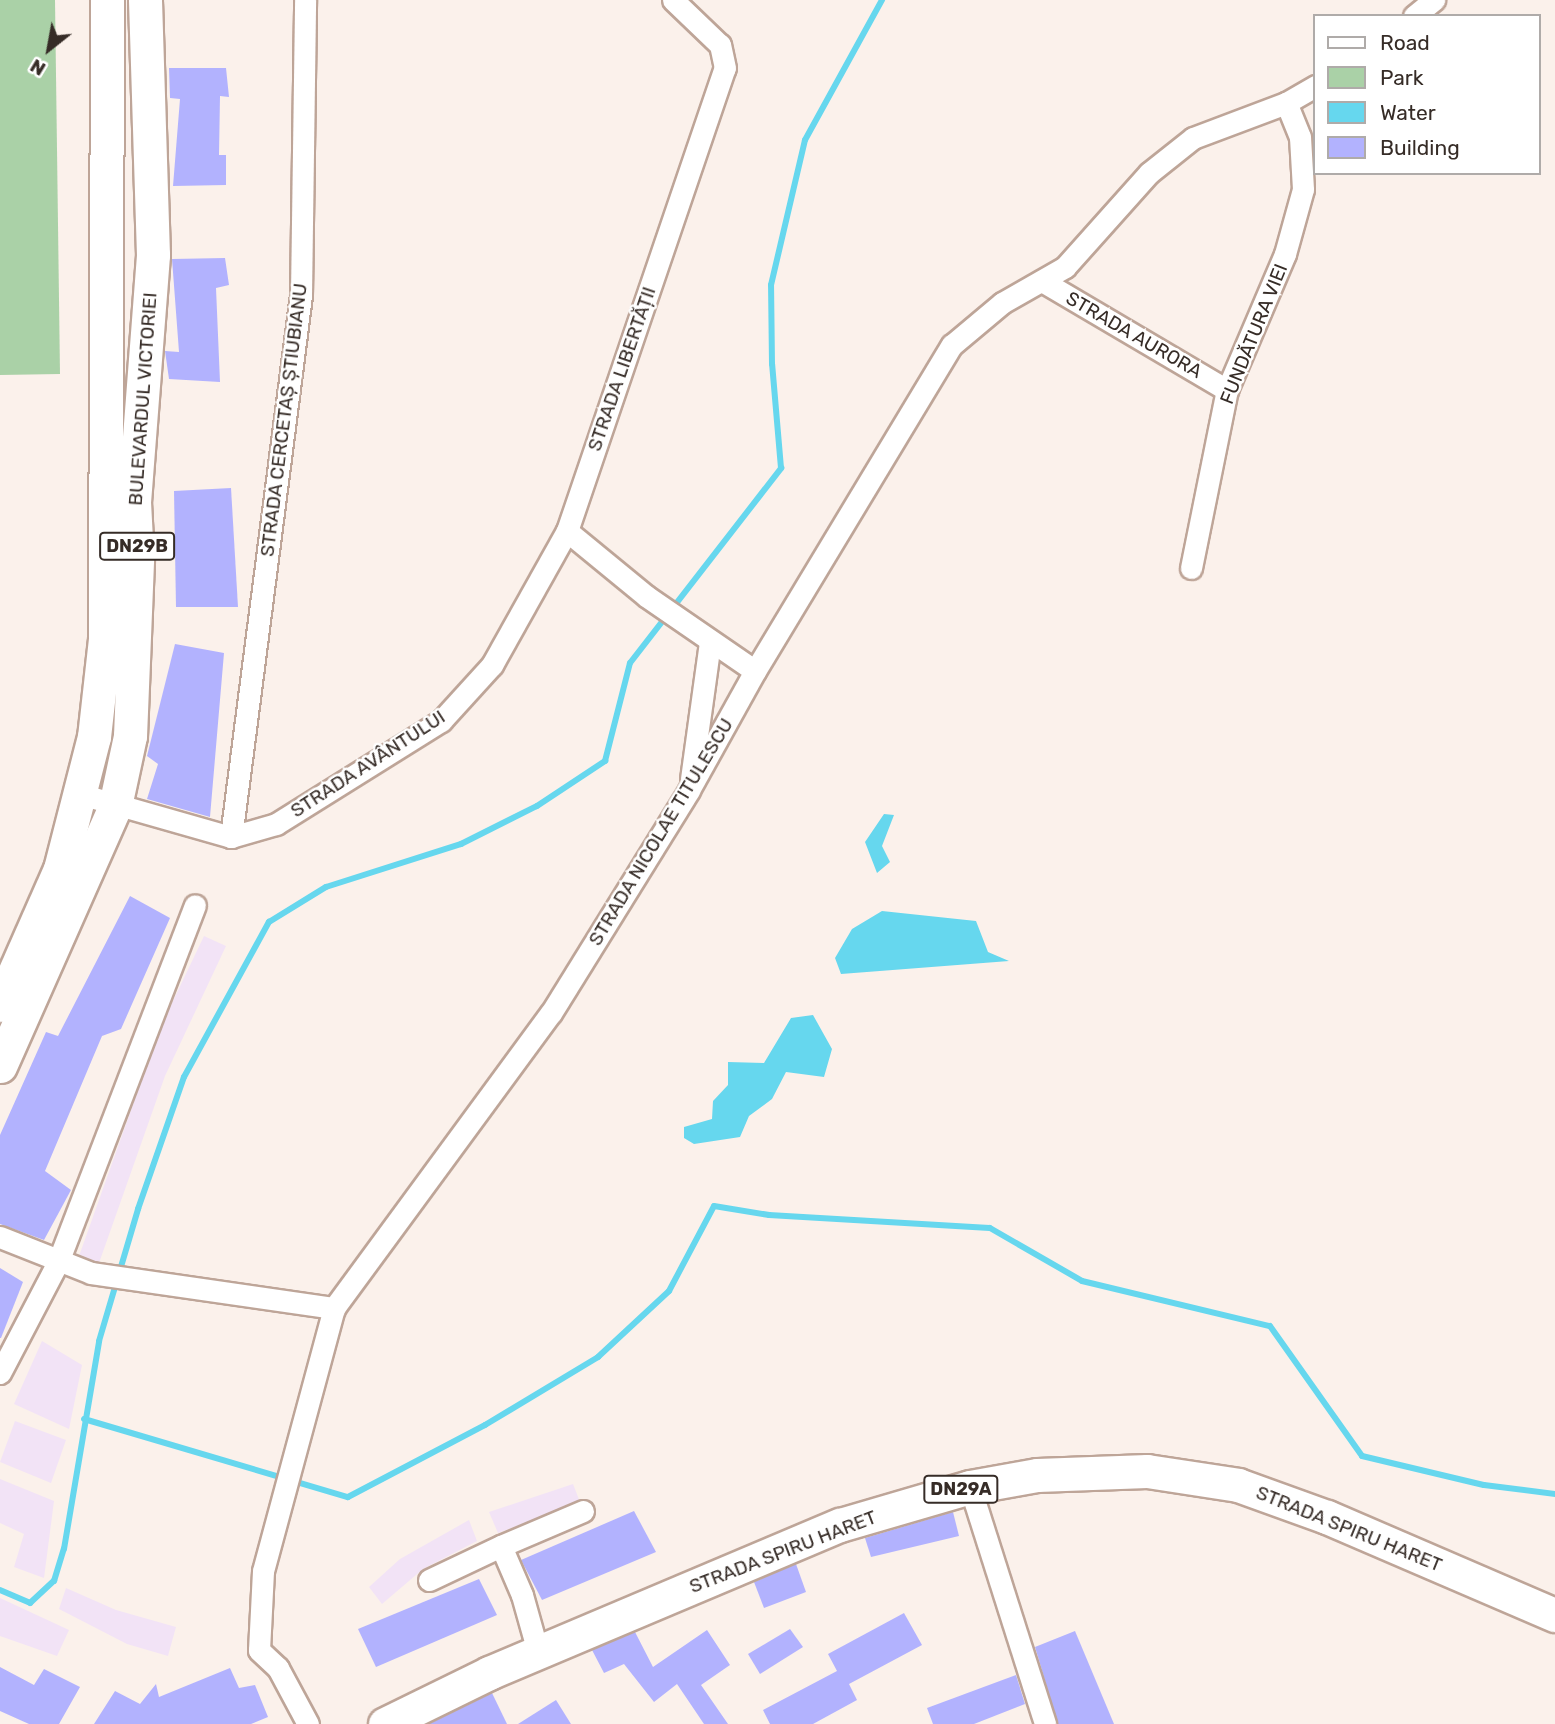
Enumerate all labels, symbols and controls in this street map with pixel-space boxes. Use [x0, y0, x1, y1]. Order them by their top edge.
north arrow [14, 14, 84, 84]
legend [1314, 14, 1541, 175]
text: Road [1380, 30, 1430, 55]
text: N [26, 54, 50, 81]
text: Park [1380, 65, 1424, 90]
text: Water [1380, 100, 1436, 125]
text: Building [1380, 135, 1460, 160]
street label: FUNDĂTURA VIEI [1215, 260, 1293, 408]
street label: STRADA CERCETAȘ ȘTIUBIANU [256, 282, 312, 558]
street label: STRADA LIBERTĂȚII [583, 284, 661, 454]
street label: STRADA AURORA [1061, 287, 1207, 383]
street label: BULEVARDUL VICTORIEI [124, 291, 162, 507]
road number: DN29B [99, 532, 176, 560]
street label: STRADA AVÂNTULUI [286, 705, 450, 823]
street label: STRADA NICOLAE TITULESCU [584, 714, 738, 950]
road number: DN29A [922, 1474, 1000, 1504]
street label: STRADA SPIRU HARET [1252, 1481, 1446, 1577]
street label: STRADA SPIRU HARET [686, 1506, 880, 1598]

